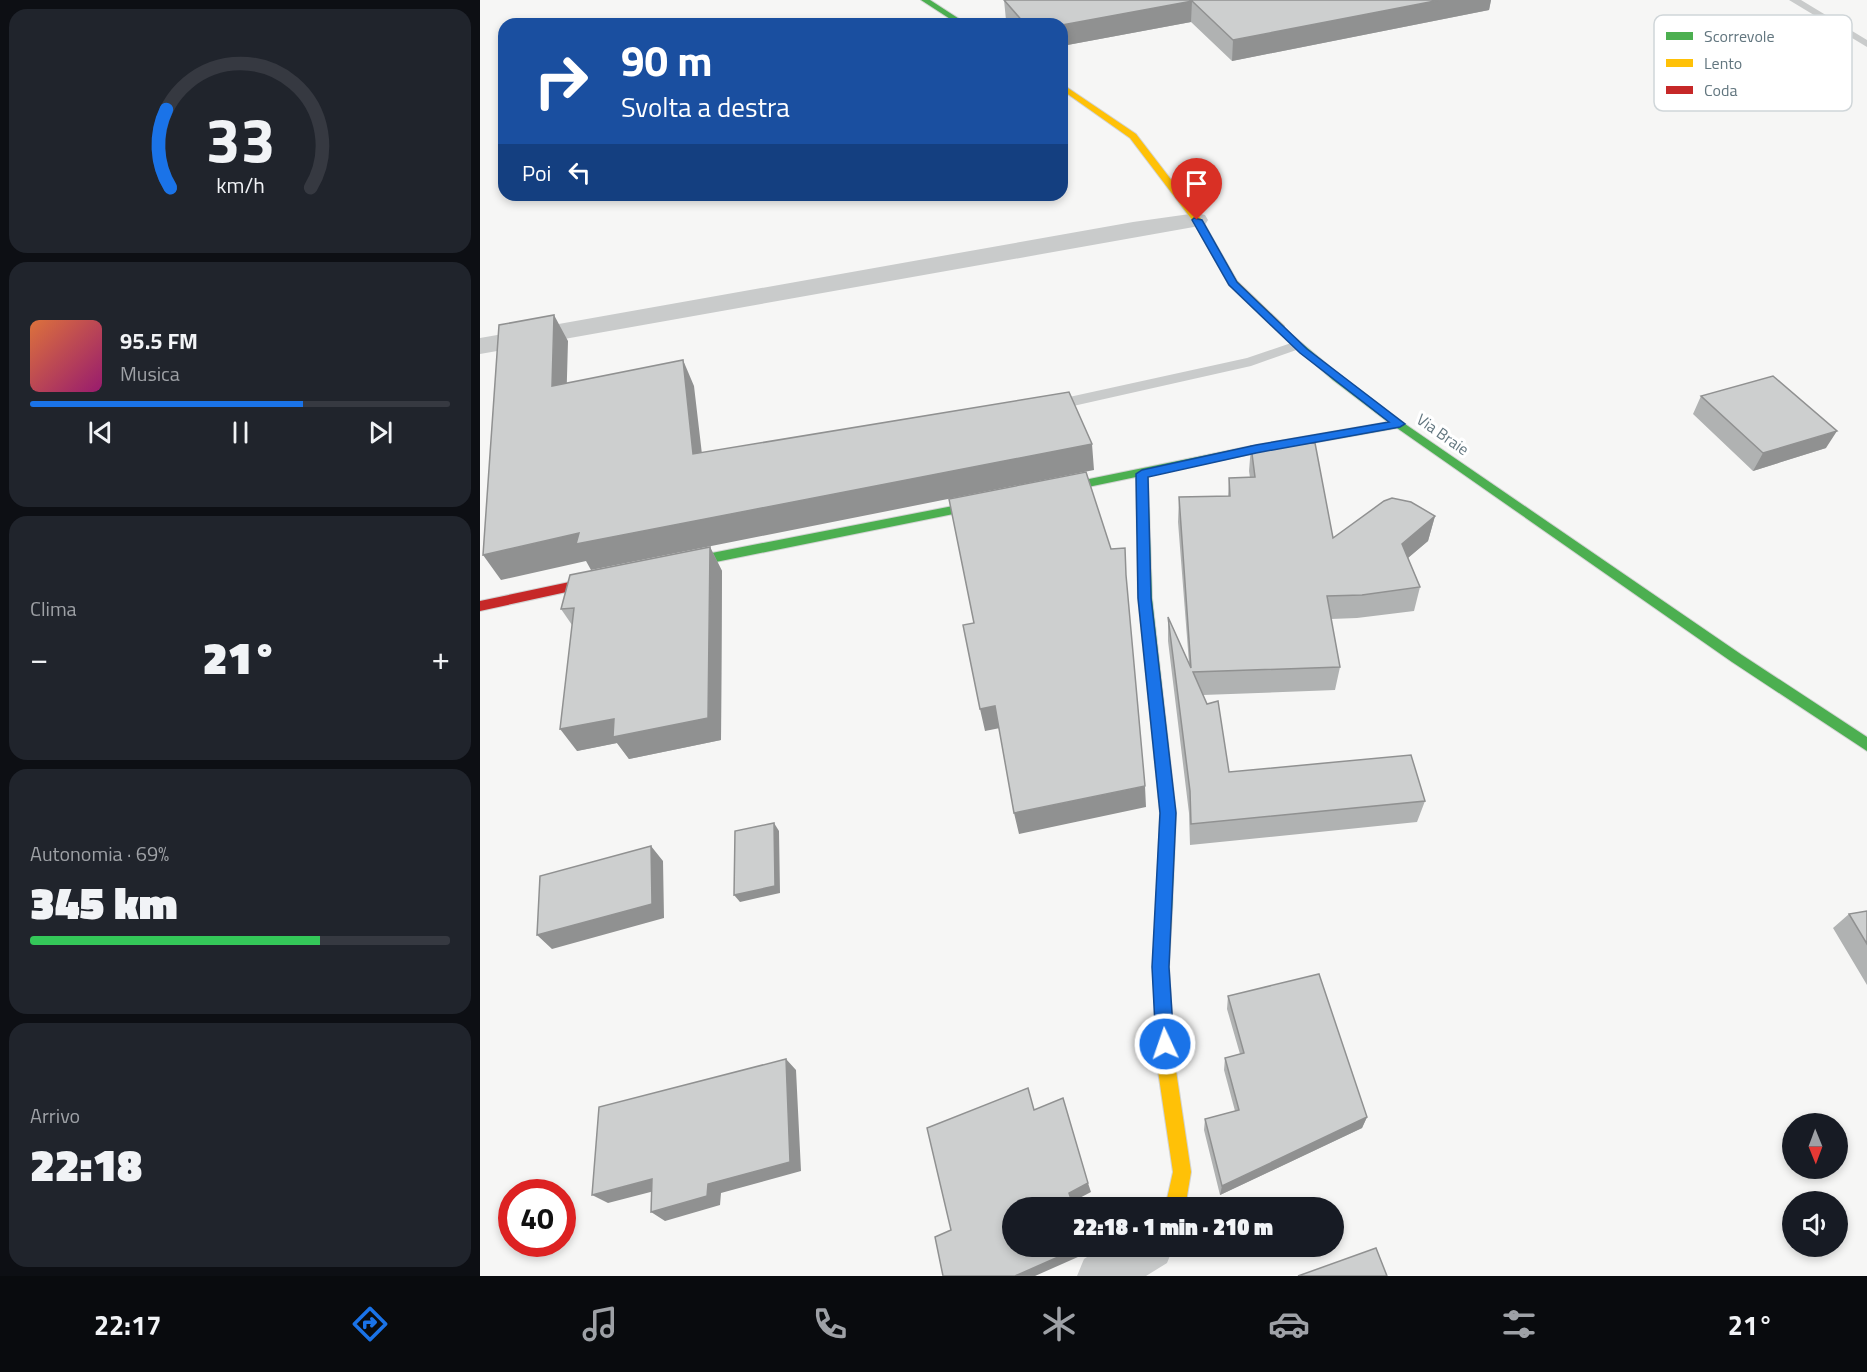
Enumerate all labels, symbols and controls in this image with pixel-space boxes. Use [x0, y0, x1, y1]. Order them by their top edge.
legend [1654, 15, 1852, 111]
text: Scorrevole [1704, 24, 1775, 48]
text: 90 m [621, 28, 713, 92]
icon: right [522, 42, 600, 120]
text: Lento [1704, 51, 1742, 75]
text: Coda [1704, 78, 1737, 102]
text: Svolta a destra [621, 86, 790, 127]
text: 33 [205, 91, 275, 186]
text: Poi [522, 156, 551, 190]
icon: left [563, 156, 596, 189]
pin [1171, 158, 1222, 220]
icon: arrive [1180, 167, 1213, 200]
text: km/h [216, 170, 264, 202]
text: 95.5 FM [120, 324, 198, 358]
text: Musica [120, 358, 180, 389]
street label: Via Braie [1412, 407, 1474, 461]
icon: previous [84, 416, 117, 449]
icon: pause [224, 416, 257, 449]
icon: next [364, 416, 397, 449]
text: Clima [30, 593, 77, 624]
text: 21° [203, 623, 277, 691]
text: − [30, 633, 48, 683]
text: + [432, 633, 450, 683]
text: Autonomia · 69% [30, 838, 169, 869]
text: 345 km [30, 868, 178, 936]
position arrow [1133, 1012, 1197, 1076]
text: Arrivo [30, 1100, 80, 1131]
north arrow [1782, 1113, 1848, 1179]
map controls [1782, 1113, 1848, 1257]
text: 22:18 [30, 1130, 142, 1198]
speed limit sign: 40 [498, 1179, 576, 1257]
button: sound [1782, 1191, 1848, 1257]
text: 22:18 · 1 min · 210 m [1073, 1210, 1273, 1244]
icon: directions [349, 1303, 391, 1345]
icon: music [579, 1303, 621, 1345]
icon: phone [809, 1303, 851, 1345]
icon: climate [1038, 1303, 1080, 1345]
icon: car [1268, 1303, 1310, 1345]
icon: filters [1498, 1303, 1540, 1345]
text: 22:17 [94, 1304, 161, 1345]
text: 21° [1728, 1304, 1773, 1345]

